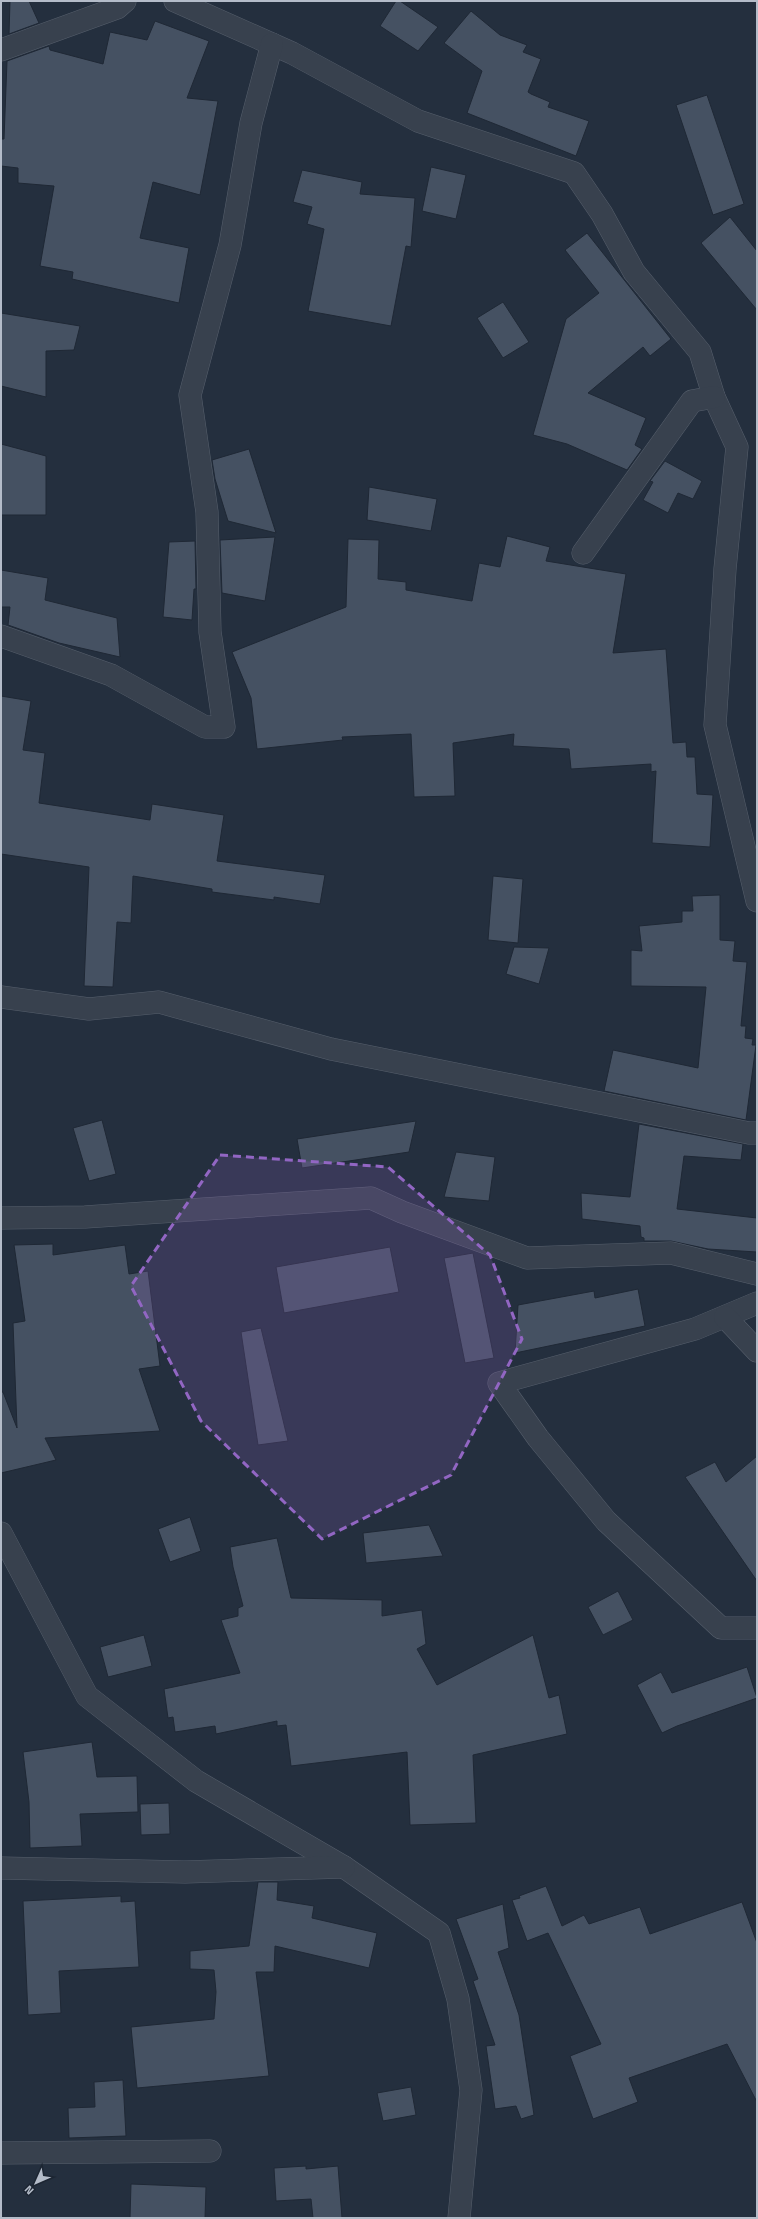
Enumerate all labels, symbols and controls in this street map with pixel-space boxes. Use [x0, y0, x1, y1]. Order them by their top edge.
north arrow [16, 2163, 56, 2203]
text: N [21, 2182, 37, 2198]

